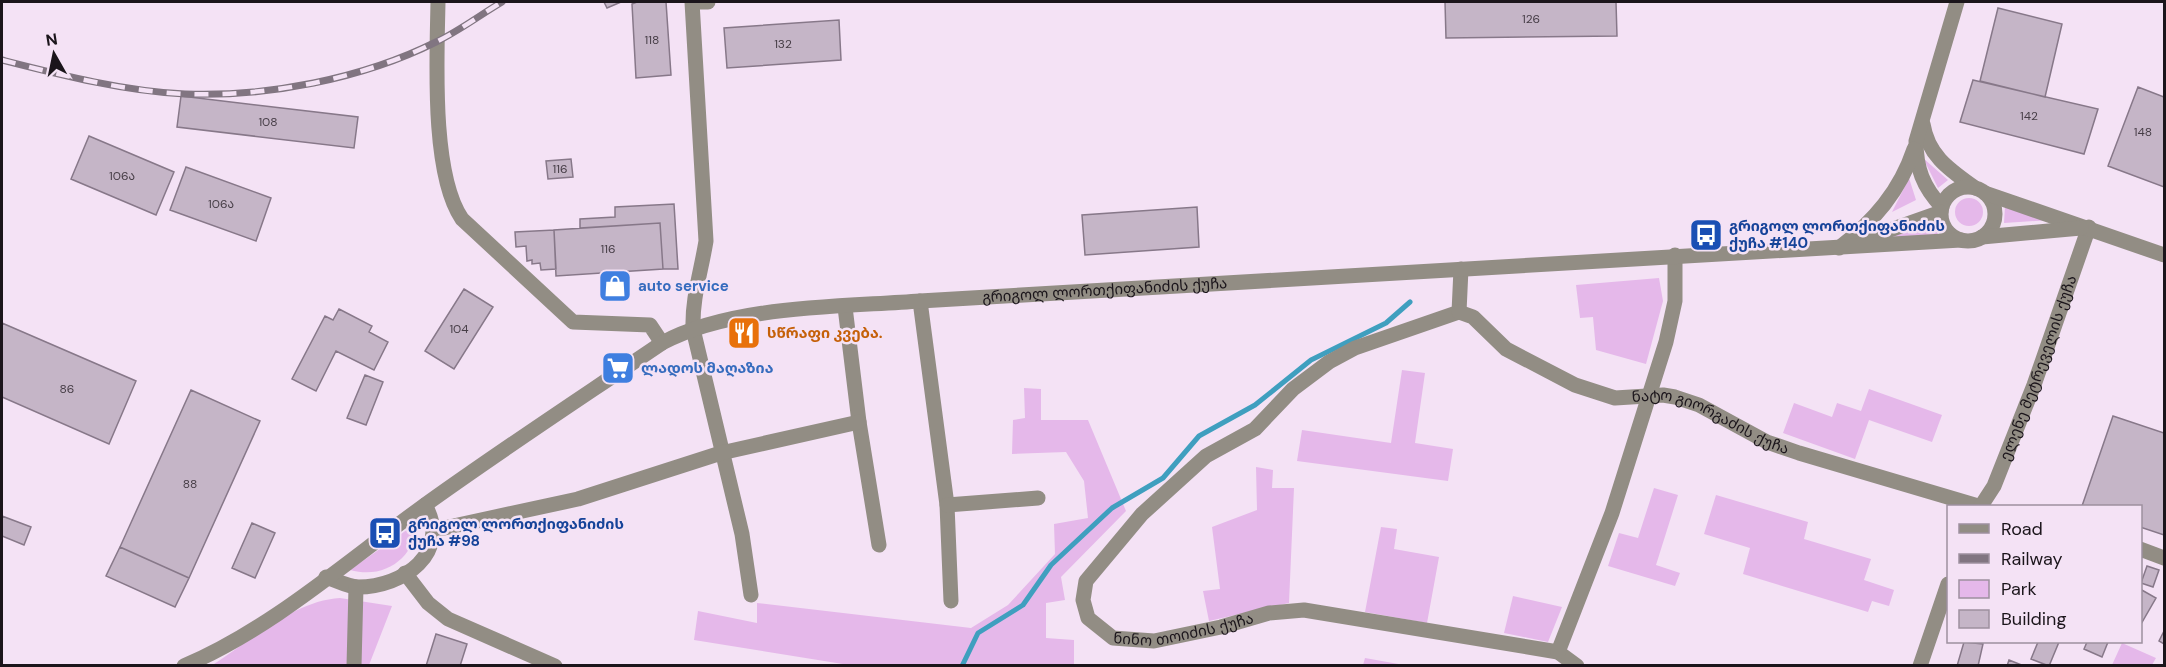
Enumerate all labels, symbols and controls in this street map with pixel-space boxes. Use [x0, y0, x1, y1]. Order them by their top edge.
house number: 126 [1522, 11, 1540, 27]
north arrow [24, 24, 84, 84]
text: N [44, 28, 59, 51]
house number: 118 [645, 32, 659, 48]
house number: 132 [774, 36, 792, 52]
house number: 142 [2020, 108, 2038, 124]
house number: 108 [258, 114, 278, 130]
house number: 148 [2134, 124, 2152, 140]
house number: 116 [552, 161, 568, 177]
house number: 106ა [109, 168, 135, 184]
house number: 106ა [208, 196, 234, 212]
place label: გრიგოლ ლორთქიფანიძის ქუჩა #140 [1729, 216, 1945, 253]
bus stop icon: გრიგოლ ლორთქიფანიძის ქუჩა #140 [1688, 217, 1724, 253]
house number: 116 [600, 241, 616, 257]
shop icon: auto service [597, 268, 633, 304]
street label: გრიგოლ ლორთქიფანიძის ქუჩა [982, 273, 1228, 307]
street label: ელენე მეტრეველის ქუჩა [1995, 273, 2081, 464]
place label: auto service [638, 276, 729, 296]
restaurant icon: სწრაფი კვება. [726, 315, 762, 351]
house number: 104 [449, 321, 469, 337]
place label: სწრაფი კვება. [767, 323, 883, 343]
supermarket icon: ლადოს მაღაზია [600, 350, 636, 386]
place label: ლადოს მაღაზია [641, 358, 774, 378]
house number: 86 [60, 381, 74, 397]
street label: ნატო გიორგაძის ქუჩა [1631, 385, 1792, 459]
house number: 88 [183, 476, 197, 492]
legend [1947, 505, 2142, 643]
place label: გრიგოლ ლორთქიფანიძის ქუჩა #98 [408, 514, 624, 551]
bus stop icon: გრიგოლ ლორთქიფანიძის ქუჩა #98 [367, 515, 403, 551]
text: Road [2001, 517, 2043, 541]
text: Railway [2001, 547, 2063, 571]
text: Park [2001, 577, 2037, 601]
text: Building [2001, 607, 2066, 631]
street label: ნინო თოიძის ქუჩა [1113, 608, 1256, 651]

